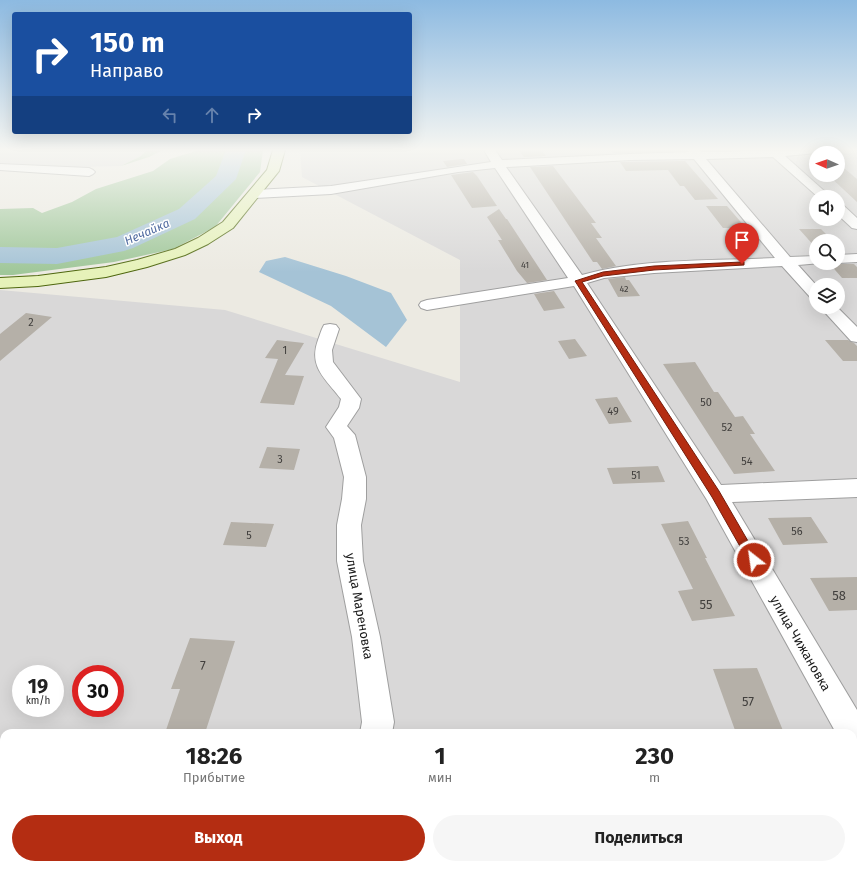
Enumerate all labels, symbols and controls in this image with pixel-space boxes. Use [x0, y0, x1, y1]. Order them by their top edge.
text: 150 m [90, 26, 165, 59]
icon: right [24, 28, 76, 80]
text: Направо [90, 60, 164, 82]
icon: left [159, 104, 181, 126]
icon: ahead [201, 104, 223, 126]
icon: right [243, 104, 265, 126]
north arrow [809, 146, 845, 182]
map controls [809, 146, 845, 314]
button: sound [809, 190, 845, 226]
water label: Нечайка [122, 216, 172, 248]
pin [725, 223, 759, 264]
icon: arrive [731, 229, 753, 251]
button: search [809, 234, 845, 270]
house number: 41 [521, 260, 529, 270]
button: layers [809, 278, 845, 314]
house number: 42 [619, 284, 629, 294]
house number: 2 [28, 316, 34, 329]
house number: 1 [283, 344, 287, 357]
house number: 50 [700, 396, 712, 409]
house number: 49 [607, 405, 619, 418]
house number: 52 [722, 421, 732, 434]
house number: 3 [277, 453, 283, 466]
house number: 54 [741, 455, 753, 468]
house number: 51 [631, 469, 641, 482]
house number: 56 [791, 525, 803, 538]
house number: 5 [246, 529, 252, 542]
house number: 53 [679, 535, 689, 548]
position arrow [733, 539, 775, 581]
street label: улица Мареновка [343, 552, 376, 661]
house number: 58 [832, 588, 846, 603]
street label: улица Чижановка [767, 593, 834, 694]
house number: 55 [700, 597, 712, 612]
house number: 7 [200, 658, 206, 673]
speed limit sign: 30 [72, 665, 124, 717]
text: 19 [28, 674, 48, 698]
house number: 57 [742, 694, 754, 709]
text: km/h [26, 695, 50, 707]
text: 18:26 [186, 742, 242, 770]
text: 1 [435, 742, 446, 770]
text: 230 [635, 742, 674, 770]
text: Прибытие [183, 770, 245, 785]
text: мин [428, 770, 452, 785]
text: m [649, 770, 660, 785]
button: Выход [12, 815, 425, 861]
button: Поделиться [433, 815, 845, 861]

